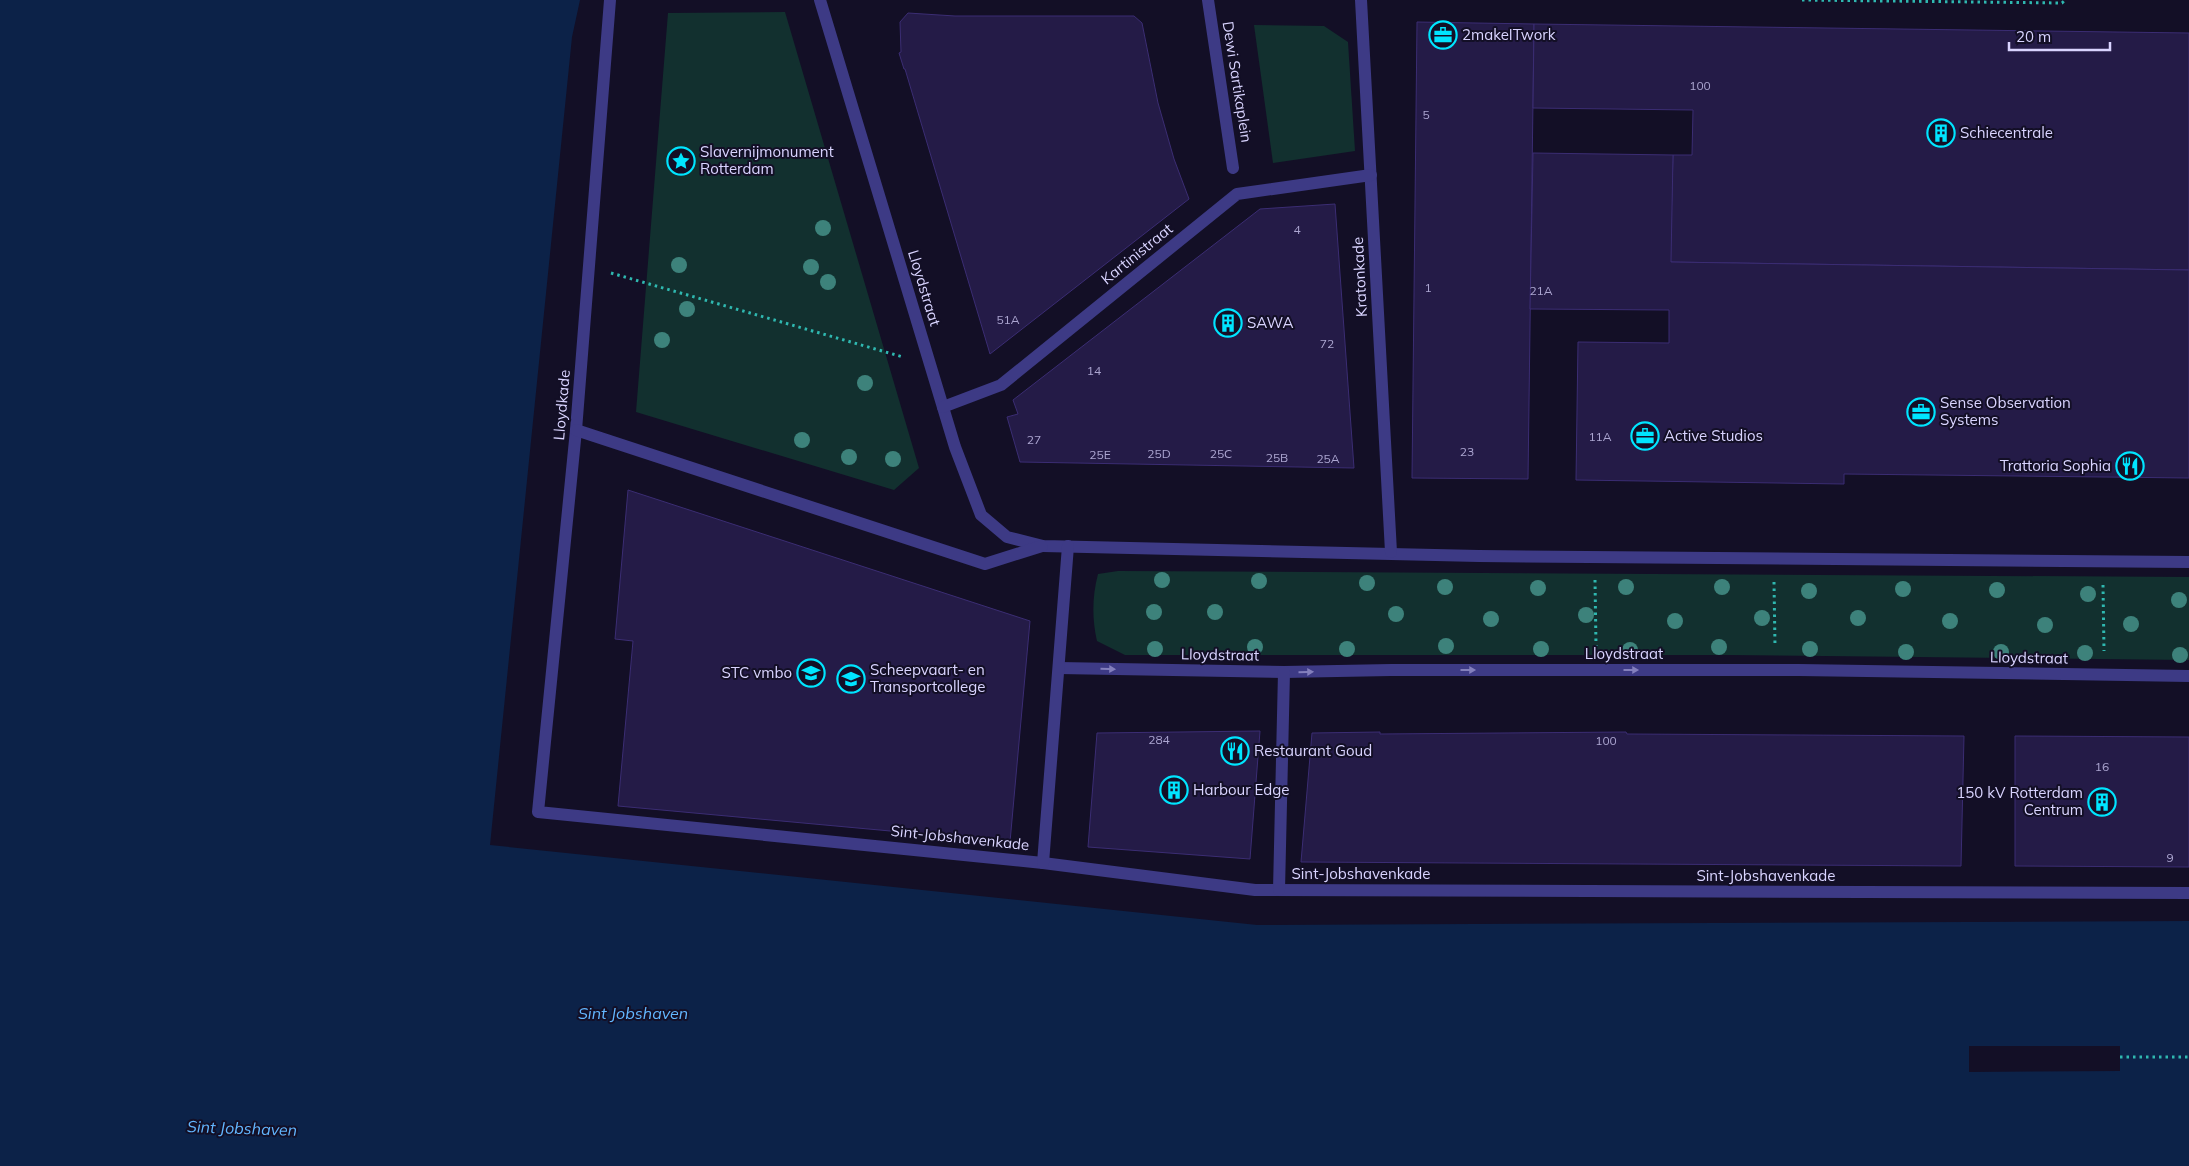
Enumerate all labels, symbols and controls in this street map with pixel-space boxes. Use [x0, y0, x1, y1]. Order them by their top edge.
street label: Dewi Sartikaplein [1219, 20, 1256, 144]
office icon: 2makeITwork [1428, 20, 1458, 50]
scale bar [2009, 20, 2110, 52]
place label: 2makeITwork [1462, 25, 1556, 44]
text: 20 m [2016, 27, 2051, 46]
house number: 100 [1689, 78, 1711, 93]
house number: 5 [1422, 107, 1430, 122]
building icon: Schiecentrale [1926, 118, 1956, 148]
place label: Schiecentrale [1960, 123, 2053, 142]
place label: Slavernijmonument Rotterdam [700, 142, 834, 178]
place icon: Slavernijmonument Rotterdam [666, 146, 696, 176]
street label: Kartinistraat [1097, 219, 1176, 288]
house number: 4 [1293, 222, 1301, 237]
street label: Kratonkade [1348, 236, 1371, 318]
street label: Lloydstraat [904, 248, 945, 328]
house number: 1 [1424, 280, 1432, 295]
house number: 21A [1529, 283, 1553, 298]
building icon: SAWA [1213, 308, 1243, 338]
house number: 51A [996, 312, 1020, 327]
place label: SAWA [1247, 313, 1293, 332]
house number: 72 [1320, 336, 1334, 351]
house number: 14 [1087, 363, 1101, 378]
street label: Lloydkade [549, 369, 574, 441]
place label: Sense Observation Systems [1940, 393, 2071, 429]
office icon: Sense Observation Systems [1906, 397, 1936, 427]
office icon: Active Studios [1630, 421, 1660, 451]
place label: Active Studios [1664, 426, 1763, 445]
house number: 11A [1588, 429, 1612, 444]
house number: 27 [1027, 432, 1041, 447]
house number: 23 [1460, 444, 1474, 459]
house number: 25D [1147, 446, 1171, 461]
house number: 25C [1210, 446, 1232, 461]
house number: 25E [1089, 447, 1111, 462]
house number: 25B [1266, 450, 1288, 465]
house number: 25A [1316, 451, 1340, 466]
restaurant icon: Trattoria Sophia [2115, 451, 2145, 481]
place label: Trattoria Sophia [2000, 456, 2111, 475]
street label: Lloydstraat [1181, 644, 1259, 665]
street label: Lloydstraat [1585, 644, 1663, 663]
street label: Lloydstraat [1990, 647, 2068, 668]
school or university icon: STC vmbo [796, 658, 826, 688]
place label: Scheepvaart- en Transportcollege [870, 660, 985, 696]
place label: STC vmbo [722, 663, 792, 682]
school or university icon: Scheepvaart- en Transportcollege [836, 664, 866, 694]
one-way arrow [1100, 665, 1116, 673]
one-way arrow [1460, 666, 1476, 674]
one-way arrow [1623, 666, 1639, 674]
one-way arrow [1298, 668, 1314, 676]
house number: 284 [1148, 732, 1170, 747]
house number: 100 [1595, 733, 1617, 748]
restaurant icon: Restaurant Goud [1220, 736, 1250, 766]
place label: Restaurant Goud [1254, 741, 1372, 760]
house number: 16 [2095, 759, 2109, 774]
building icon: Harbour Edge [1159, 775, 1189, 805]
place label: Harbour Edge [1193, 780, 1289, 799]
place label: 150 kV Rotterdam Centrum [1956, 783, 2083, 819]
building icon: 150 kV Rotterdam Centrum [2087, 787, 2117, 817]
street label: Sint-Jobshavenkade [890, 821, 1030, 854]
house number: 9 [2166, 850, 2174, 865]
street label: Sint-Jobshavenkade [1291, 864, 1431, 883]
street label: Sint-Jobshavenkade [1696, 866, 1836, 885]
water label: Sint Jobshaven [578, 1003, 688, 1023]
water label: Sint Jobshaven [187, 1116, 297, 1140]

